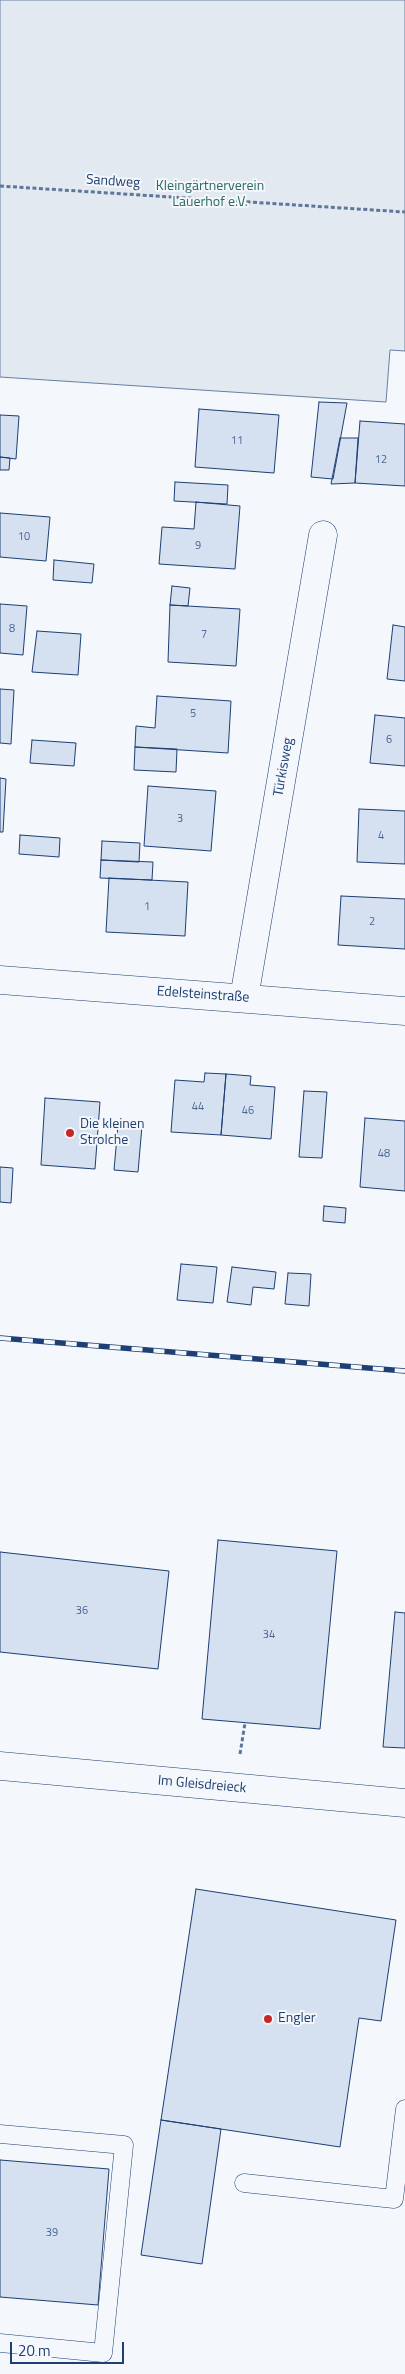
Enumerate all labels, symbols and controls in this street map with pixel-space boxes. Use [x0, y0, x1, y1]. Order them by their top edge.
street label: Sandweg [85, 172, 141, 192]
park label: Kleingärtnerverein Lauerhof e.V. [156, 179, 264, 212]
house number: 11 [231, 434, 243, 448]
house number: 12 [375, 453, 387, 467]
house number: 10 [18, 530, 30, 544]
house number: 9 [195, 539, 201, 553]
house number: 8 [9, 622, 15, 636]
house number: 7 [201, 628, 207, 642]
house number: 5 [190, 707, 196, 721]
house number: 6 [386, 733, 392, 747]
street label: Türkisweg [271, 736, 297, 798]
house number: 3 [177, 812, 183, 826]
house number: 4 [378, 829, 384, 843]
house number: 1 [144, 900, 150, 914]
house number: 2 [369, 915, 375, 929]
street label: Edelsteinstraße [156, 983, 250, 1007]
house number: 44 [192, 1100, 204, 1114]
house number: 46 [242, 1104, 254, 1118]
place label: Die kleinen Strolche [80, 1117, 144, 1150]
marker: Die kleinen Strolche [64, 1127, 76, 1139]
house number: 48 [378, 1147, 390, 1161]
house number: 36 [76, 1604, 88, 1618]
house number: 34 [263, 1628, 275, 1642]
street label: Im Gleisdreieck [157, 1773, 247, 1797]
place label: Engler [278, 2011, 316, 2027]
marker: Engler [262, 2013, 274, 2025]
house number: 39 [46, 2226, 58, 2240]
scale bar [12, 2332, 126, 2364]
text: 20 m [18, 2339, 51, 2362]

